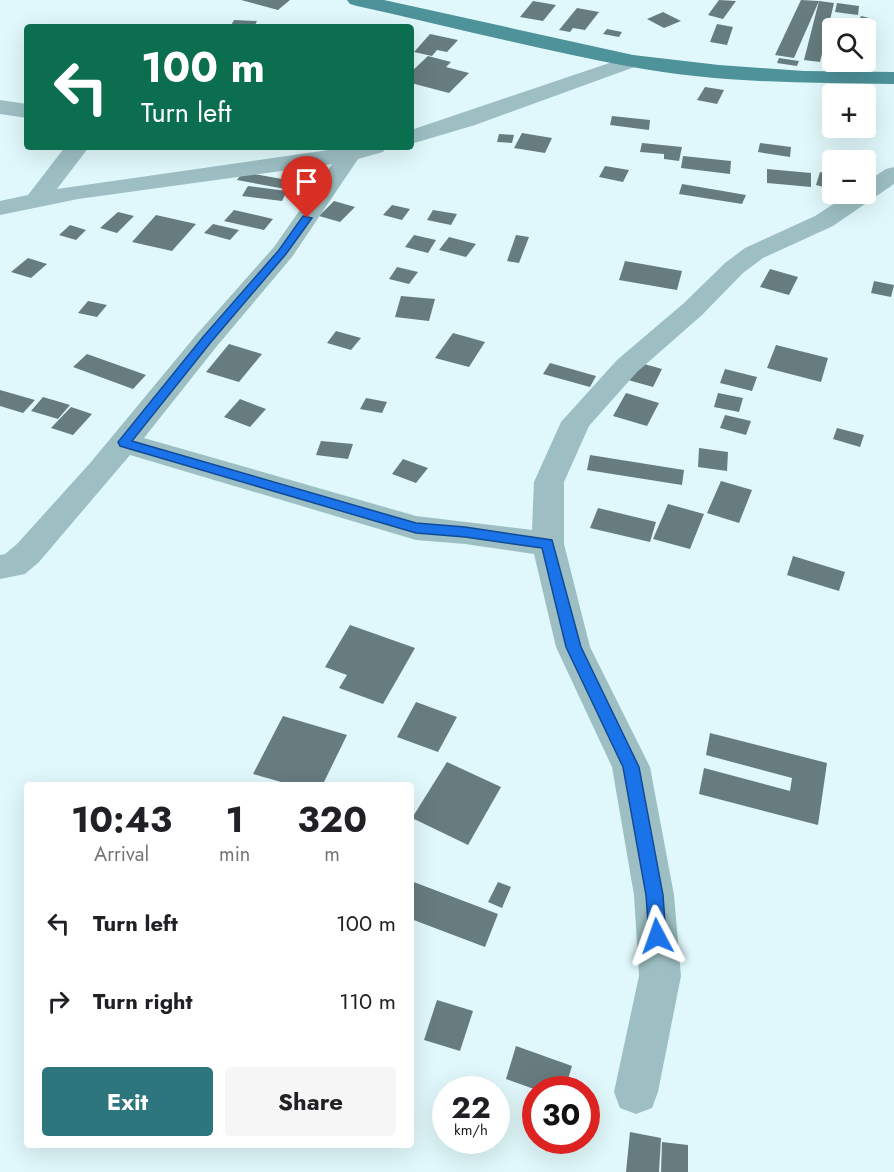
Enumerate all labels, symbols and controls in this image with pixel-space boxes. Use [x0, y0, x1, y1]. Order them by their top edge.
map controls [822, 18, 876, 204]
button: search [822, 18, 876, 72]
text: 100 m [141, 37, 265, 98]
icon: left [42, 48, 120, 126]
button: + [822, 84, 876, 138]
text: Turn left [141, 93, 231, 132]
button: − [822, 150, 876, 204]
pin [281, 156, 332, 218]
icon: arrive [290, 165, 323, 198]
text: 10:43 [71, 793, 172, 845]
text: 1 [226, 793, 244, 845]
text: 320 [297, 793, 367, 845]
text: Arrival [94, 840, 149, 869]
text: min [219, 840, 250, 869]
text: m [324, 840, 340, 869]
position arrow [625, 904, 689, 968]
icon: left [42, 907, 75, 940]
text: Turn left [93, 907, 178, 939]
text: 100 m [336, 907, 396, 939]
icon: right [42, 985, 75, 1018]
text: Turn right [93, 985, 193, 1017]
text: 110 m [339, 985, 396, 1017]
button: Exit [42, 1067, 213, 1136]
button: Share [225, 1067, 396, 1136]
speed limit sign: 30 [522, 1076, 600, 1154]
text: 22 [451, 1086, 491, 1129]
text: km/h [454, 1119, 488, 1141]

